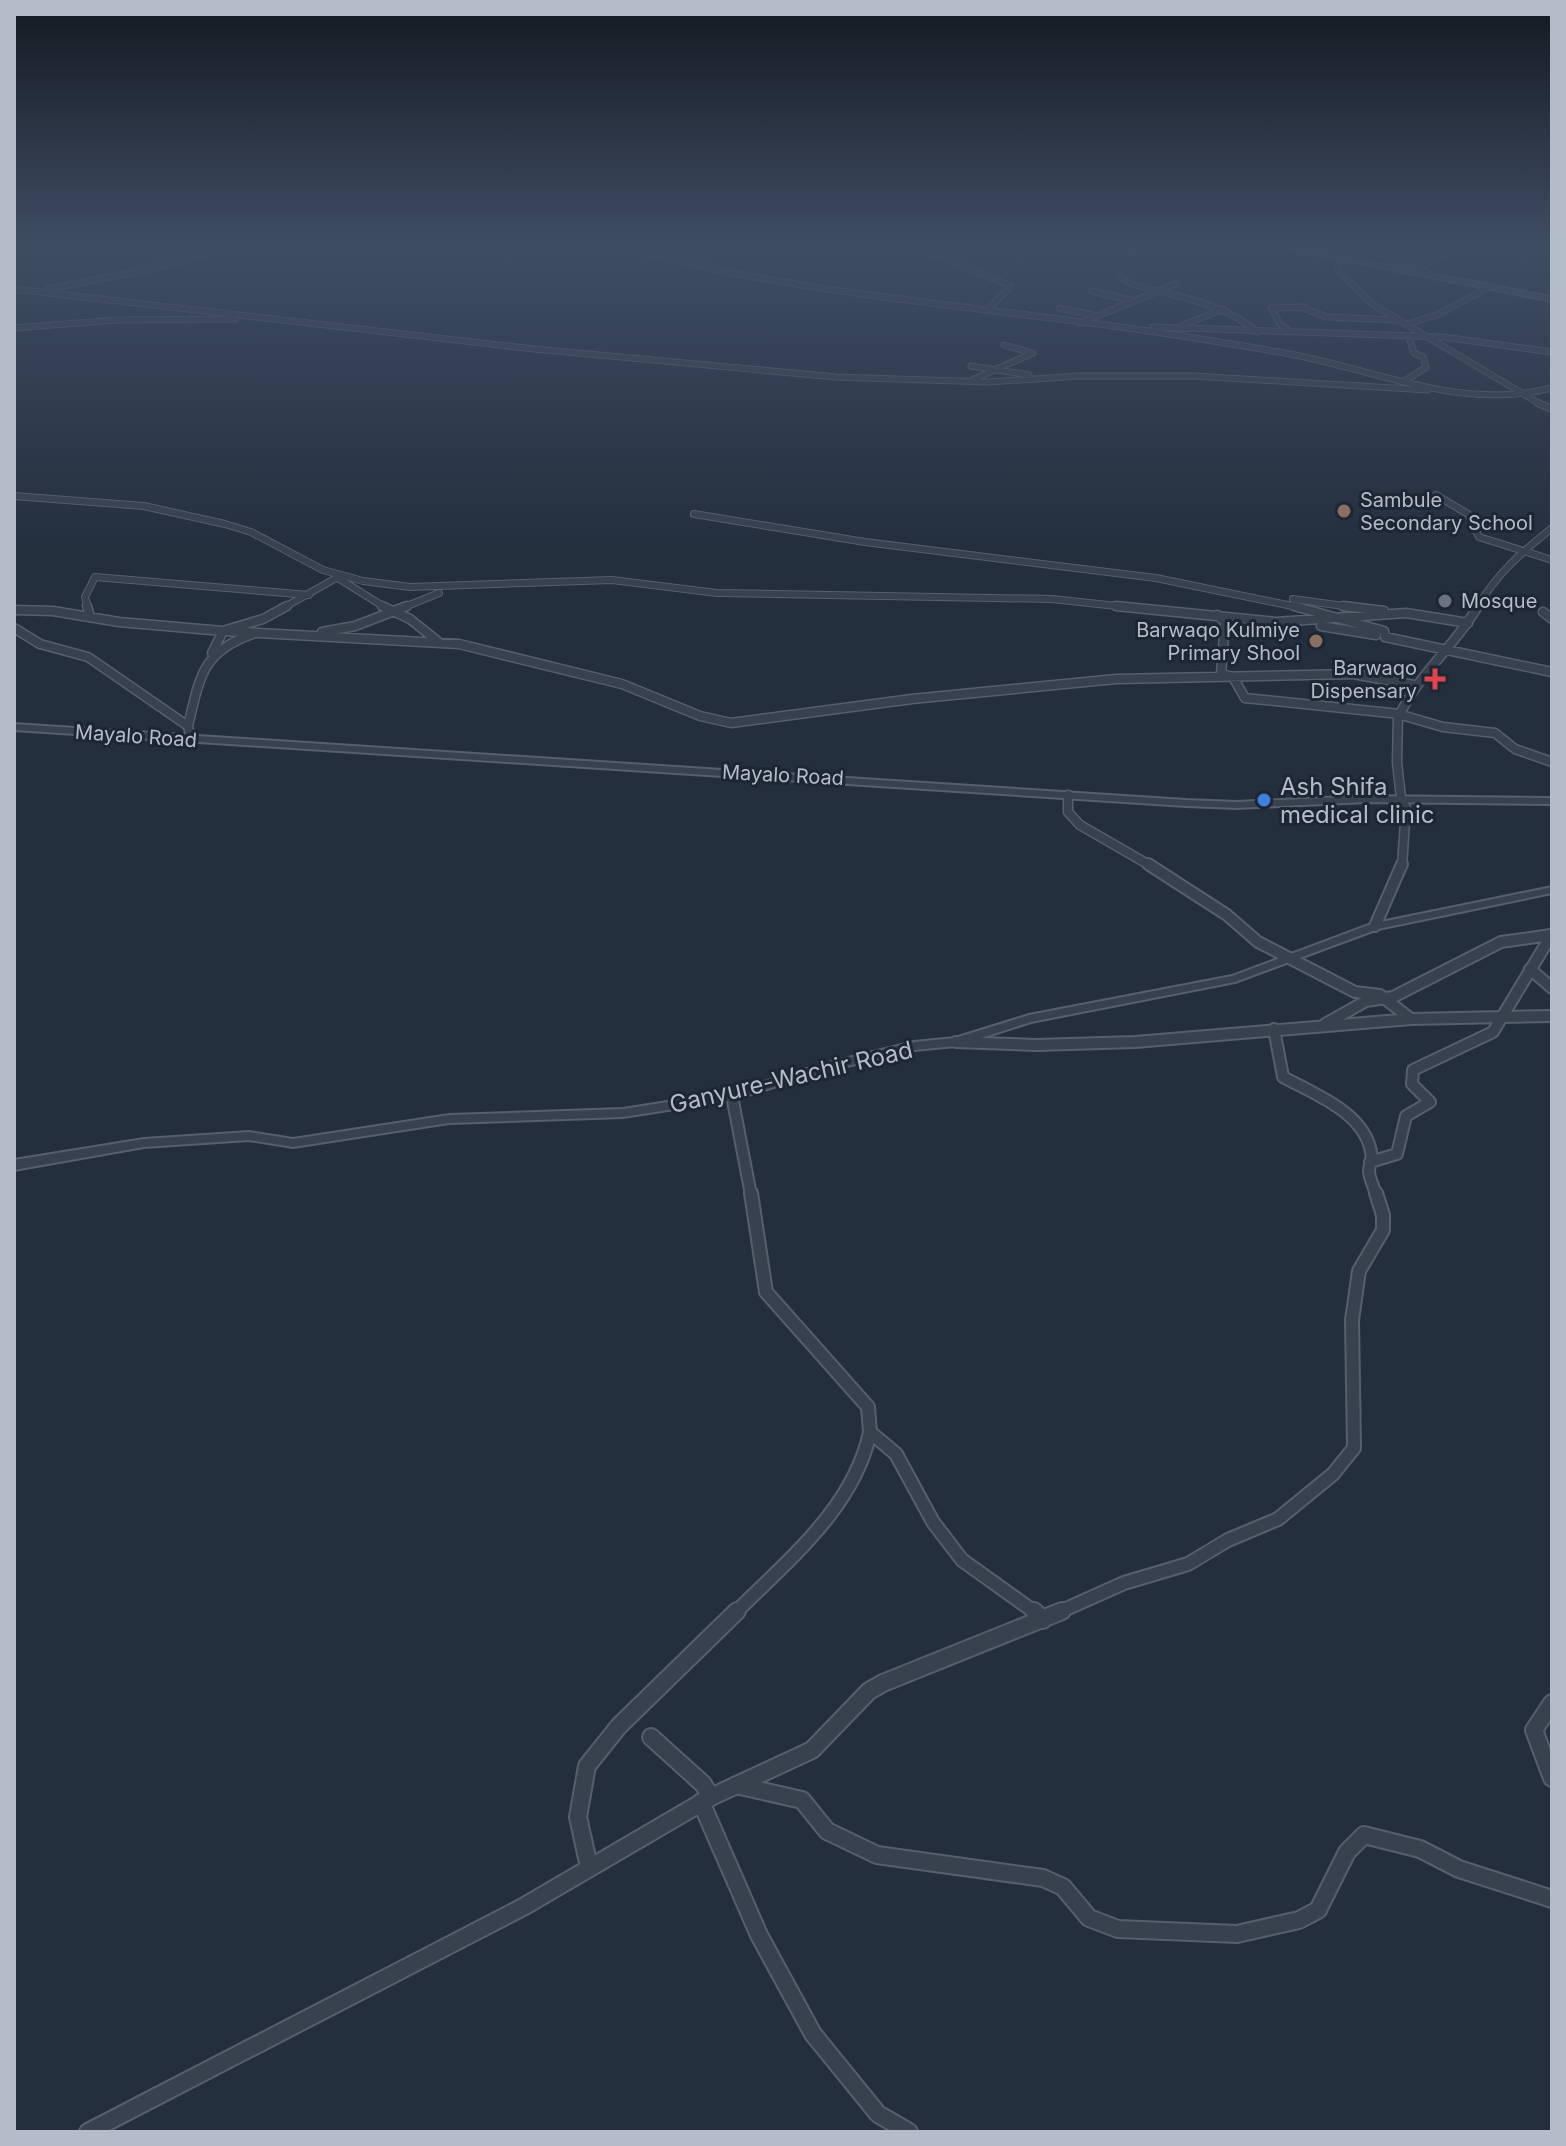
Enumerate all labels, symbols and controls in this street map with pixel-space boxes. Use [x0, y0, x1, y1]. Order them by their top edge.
place label: Sambule Secondary School [1360, 488, 1533, 535]
marker: Sambule Secondary School [1335, 502, 1353, 520]
place label: Mosque [1461, 589, 1537, 613]
marker: Mosque [1436, 592, 1454, 610]
place label: Barwaqo Kulmiye Primary Shool [1136, 618, 1300, 665]
marker: Barwaqo Kulmiye Primary Shool [1307, 632, 1325, 650]
place label: Barwaqo Dispensary [1311, 656, 1417, 703]
marker: Barwaqo Dispensary [1424, 668, 1446, 690]
street label: Mayalo Road [74, 720, 198, 752]
street label: Mayalo Road [721, 760, 845, 790]
place label: Ash Shifa medical clinic [1280, 772, 1435, 829]
marker: Ash Shifa medical clinic [1255, 791, 1273, 809]
street label: Ganyure-Wachir Road [667, 1035, 915, 1119]

